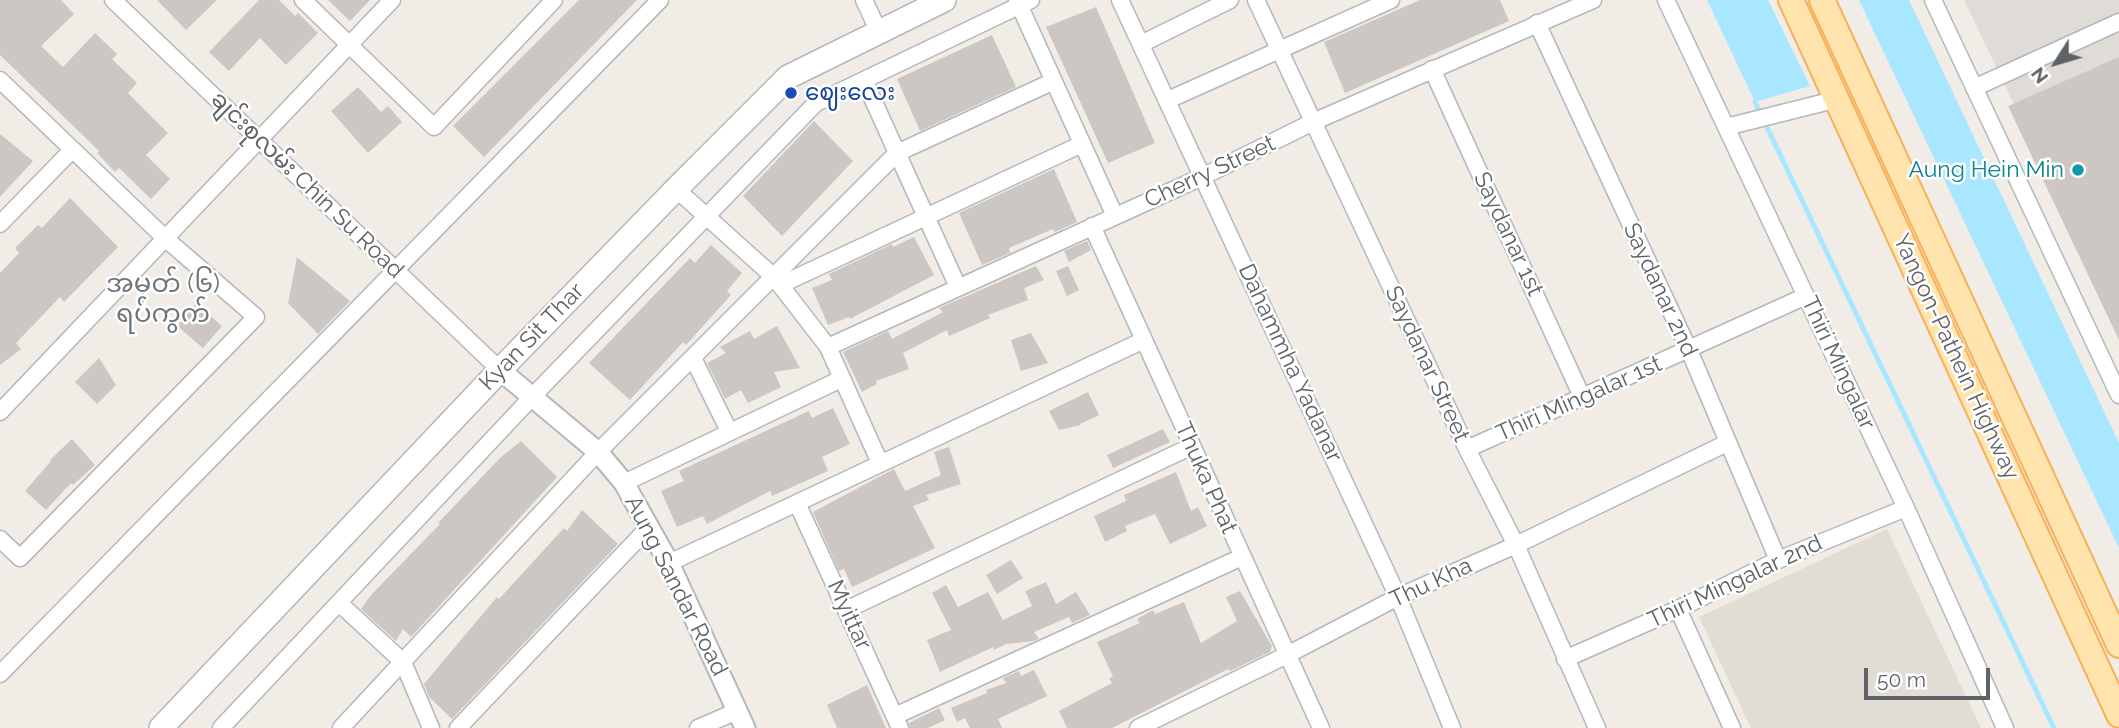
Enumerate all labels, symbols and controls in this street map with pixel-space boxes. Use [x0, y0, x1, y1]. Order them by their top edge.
north arrow [2021, 28, 2091, 98]
text: N [2026, 63, 2052, 88]
place label: ဈေးလေး [805, 79, 895, 107]
marker: ဈေးလေး [783, 85, 799, 101]
street label: ချင်းစုလမ်း Chin Su Road [205, 86, 409, 284]
street label: Cherry Street [1140, 130, 1280, 214]
place label: Aung Hein Min [1908, 156, 2064, 184]
marker: Aung Hein Min [2070, 162, 2086, 178]
street label: Saydanar 1st [1467, 168, 1549, 300]
street label: Saydanar 2nd [1617, 219, 1703, 361]
street label: Yangon-Pathein Highway [1887, 230, 2025, 484]
street label: Dahammha Yadanar [1232, 260, 1348, 466]
district label: အမှတ် (၆) ရပ်ကွက် [106, 268, 220, 330]
street label: Kyan Sit Thar [474, 278, 590, 396]
street label: Saydanar Street [1379, 282, 1475, 446]
street label: Thiri Mingalar [1795, 292, 1881, 434]
street label: Thiri Mingalar 1st [1492, 350, 1666, 448]
street label: Thuka Phat [1169, 418, 1243, 538]
street label: Aung Sandar Road [619, 491, 733, 681]
street label: Thiri Mingalar 2nd [1643, 530, 1827, 634]
street label: Thu Kha [1385, 552, 1477, 614]
street label: Myittar [821, 576, 877, 654]
scale bar [1867, 654, 1993, 698]
text: 50 m [1877, 667, 1926, 692]

